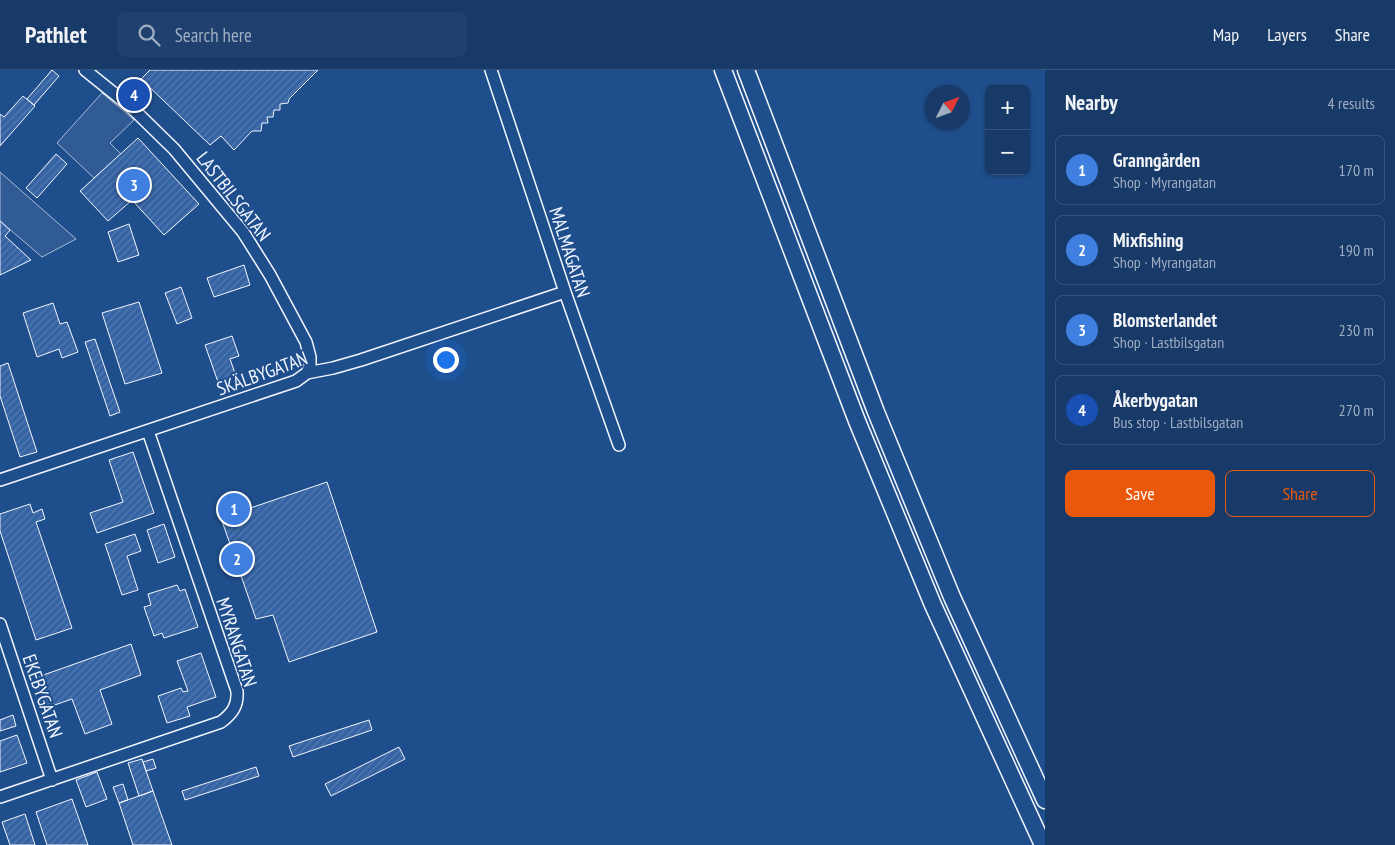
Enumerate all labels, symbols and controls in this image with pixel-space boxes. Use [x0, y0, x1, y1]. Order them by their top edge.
search box [117, 12, 467, 57]
text: Pathlet [25, 19, 87, 50]
icon: search [135, 21, 163, 49]
text: Search here [175, 23, 252, 47]
text: Map [1213, 23, 1239, 46]
text: Layers [1267, 23, 1307, 46]
text: Share [1335, 23, 1370, 46]
pin: 4 [118, 76, 150, 114]
north arrow [925, 85, 970, 130]
map controls [985, 85, 1030, 175]
button: + [985, 85, 1030, 130]
text: Nearby [1065, 89, 1118, 116]
text: 4 results [1328, 93, 1375, 113]
button: − [985, 130, 1030, 175]
street label: LASTBILSGATAN [192, 146, 276, 246]
text: Granngården [1113, 148, 1200, 172]
text: 1 [1078, 160, 1086, 180]
text: 170 m [1339, 160, 1374, 180]
pin: 3 [118, 166, 150, 204]
text: Shop · Myrangatan [1113, 172, 1216, 192]
street label: MALMAGATAN [544, 204, 596, 300]
text: Mixfishing [1113, 228, 1183, 252]
text: 2 [1078, 240, 1086, 260]
text: 190 m [1339, 240, 1374, 260]
text: Shop · Myrangatan [1113, 252, 1216, 272]
text: Blomsterlandet [1113, 308, 1217, 332]
text: 3 [1078, 320, 1086, 340]
text: 230 m [1339, 320, 1374, 340]
text: Shop · Lastbilsgatan [1113, 332, 1224, 352]
street label: SKÄLBYGATAN [213, 346, 311, 400]
your location [433, 347, 459, 373]
text: Åkerbygatan [1113, 388, 1198, 412]
text: 4 [1078, 400, 1086, 420]
text: 270 m [1339, 400, 1374, 420]
text: Bus stop · Lastbilsgatan [1113, 412, 1243, 432]
button: Save [1065, 470, 1215, 517]
button: Share [1225, 470, 1375, 517]
pin: 1 [218, 490, 250, 528]
pin: 2 [221, 540, 253, 578]
street label: MYRANGATAN [211, 594, 263, 690]
street label: EKEBYGATAN [18, 651, 68, 741]

